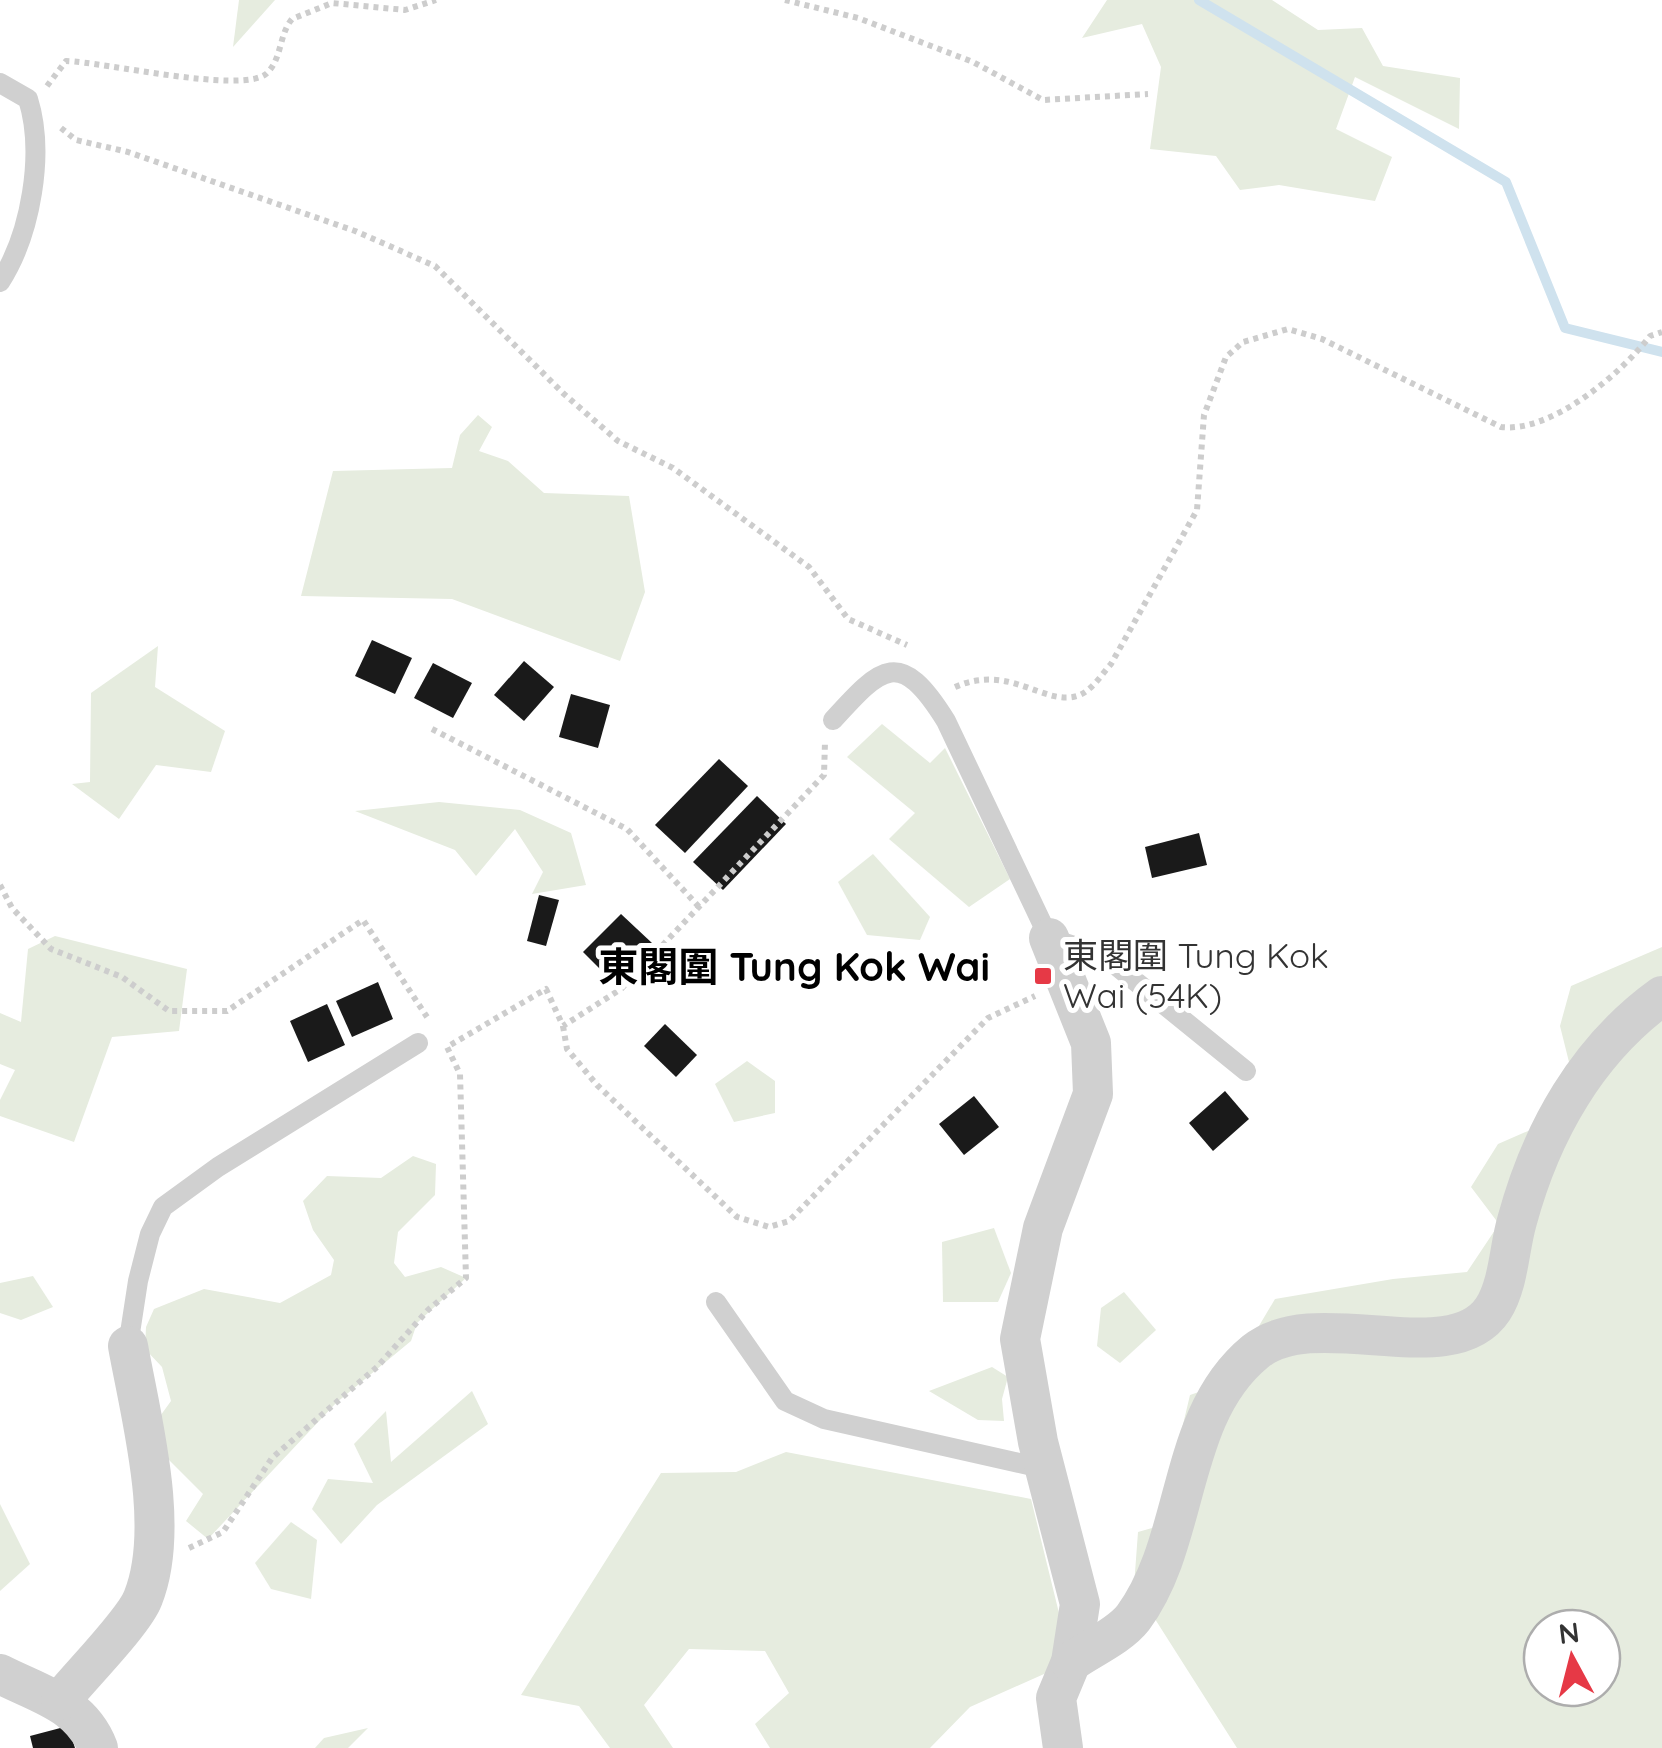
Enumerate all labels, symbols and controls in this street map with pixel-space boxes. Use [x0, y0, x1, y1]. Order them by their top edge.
place label: 東閣圍 Tung Kok Wai (54K) [1063, 933, 1329, 1017]
district label: 東閣圍 Tung Kok Wai [598, 941, 990, 991]
marker: 東閣圍 Tung Kok Wai (54K) [1032, 965, 1054, 987]
north arrow [1522, 1608, 1622, 1708]
text: N [1557, 1614, 1581, 1651]

